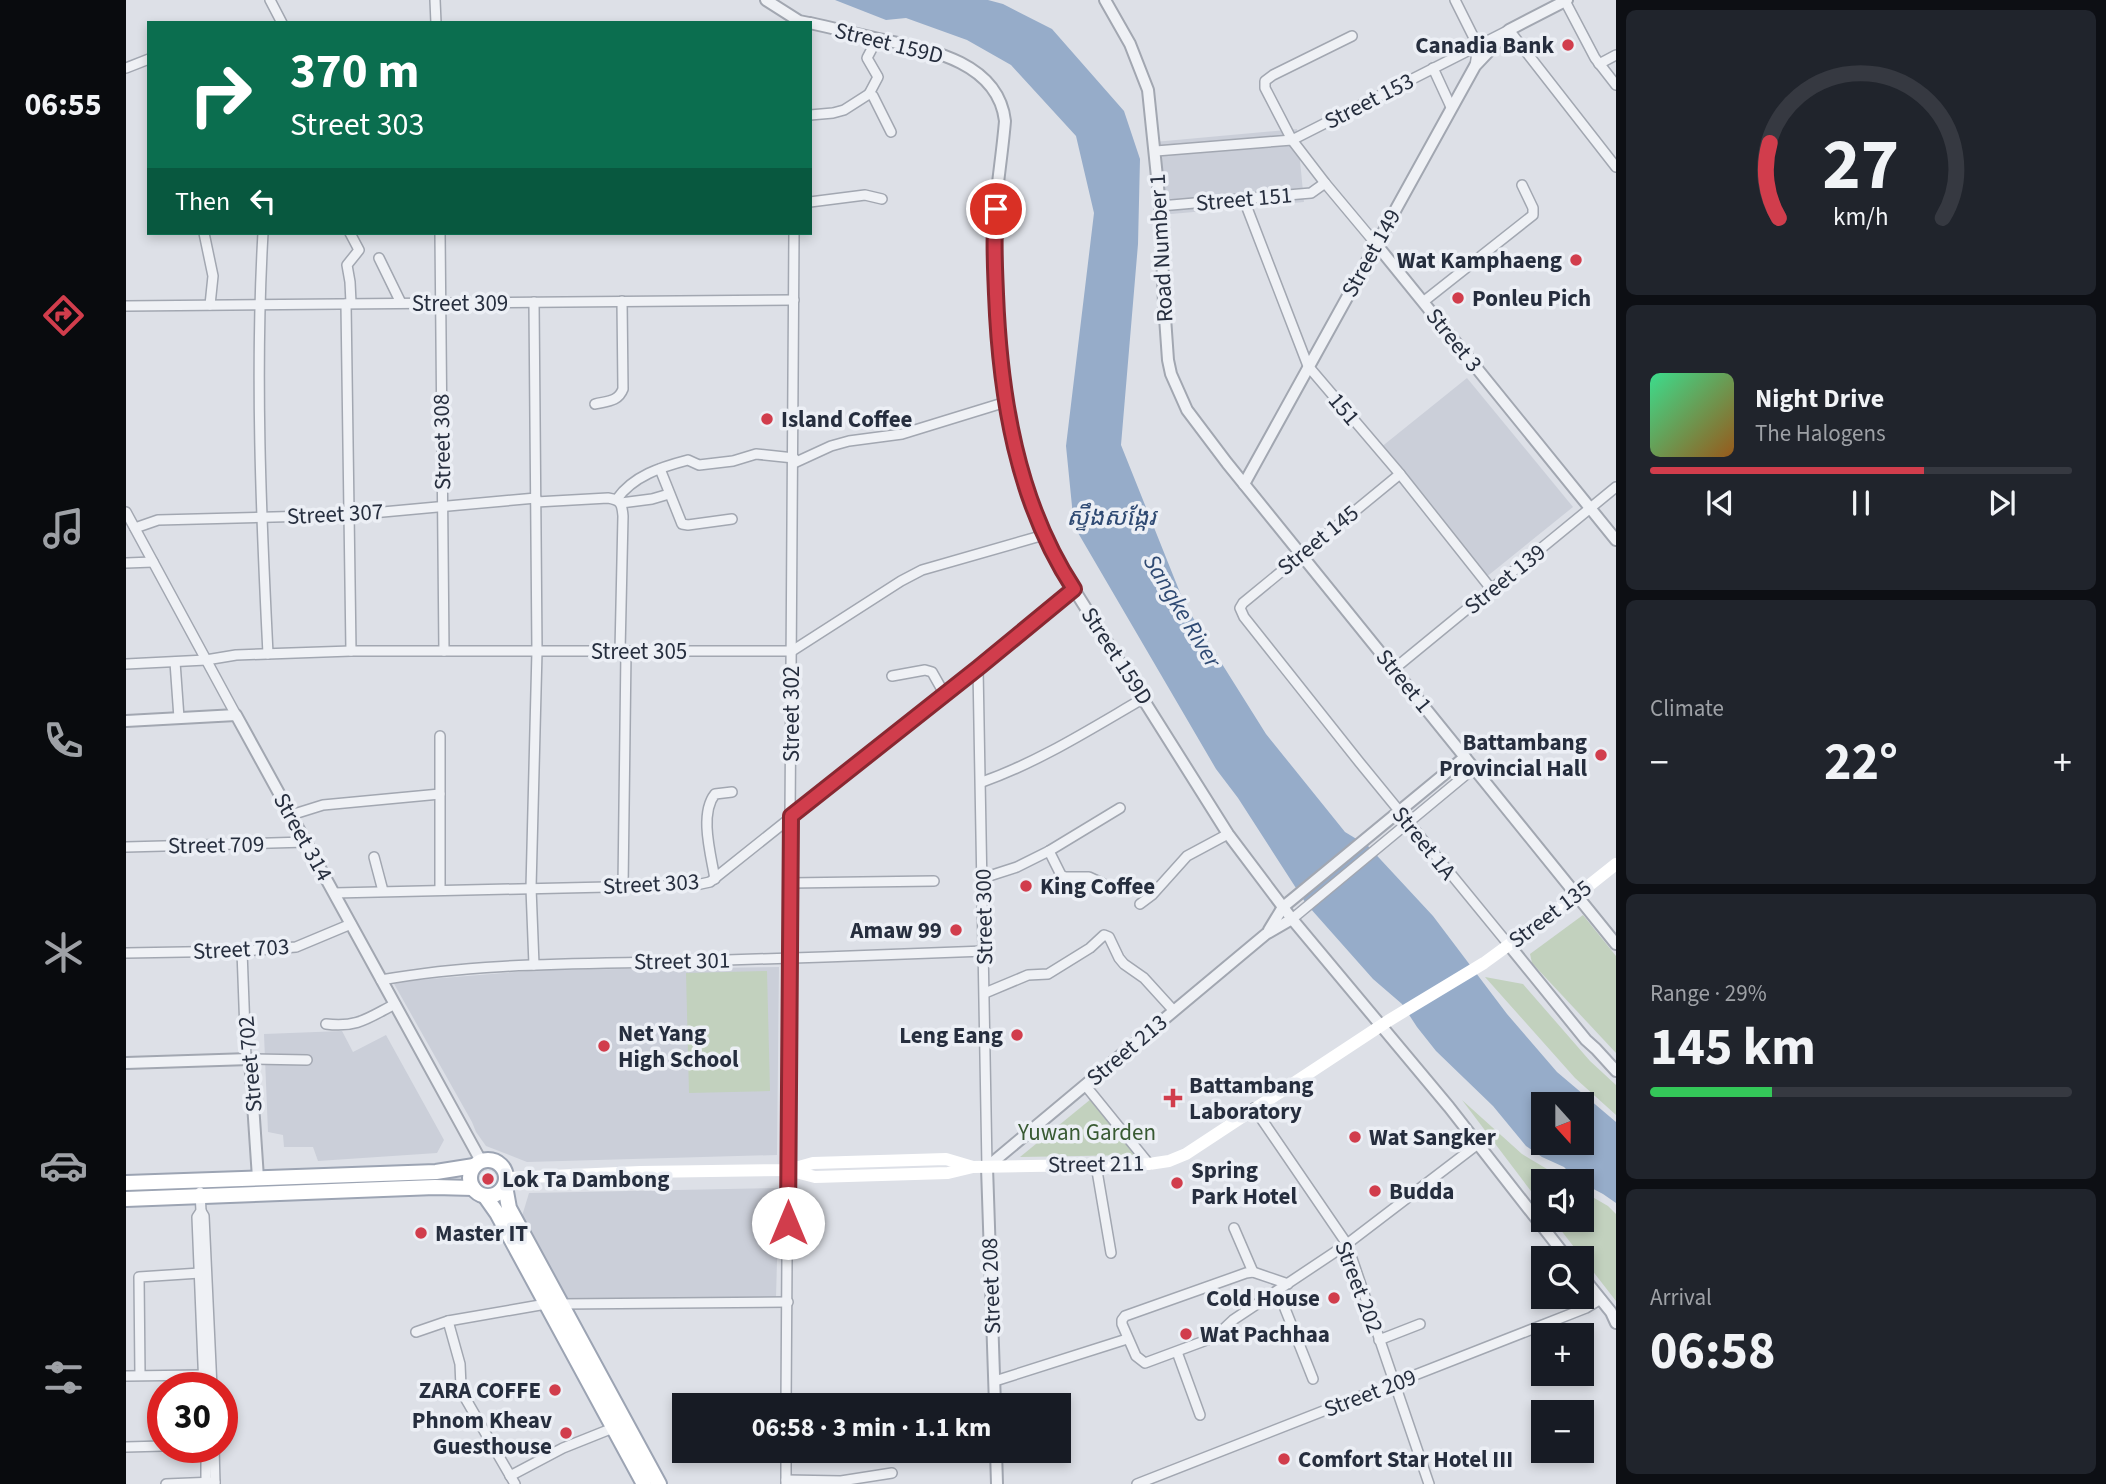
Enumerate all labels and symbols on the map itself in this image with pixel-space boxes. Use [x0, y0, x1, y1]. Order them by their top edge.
street label: Street 159D [831, 14, 947, 72]
place label: Canadia Bank [1415, 29, 1554, 62]
marker: Canadia Bank [1560, 37, 1576, 53]
street label: Street 153 [1319, 64, 1419, 138]
street label: Road Number 1 [1141, 173, 1181, 323]
street label: Street 151 [1194, 178, 1294, 220]
pin [966, 179, 1026, 239]
street label: Street 149 [1333, 203, 1409, 303]
place label: Wat Kamphaeng [1397, 244, 1562, 277]
marker: Wat Kamphaeng [1568, 252, 1584, 268]
place label: Ponleu Pich [1472, 282, 1591, 315]
street label: Street 309 [412, 287, 508, 320]
marker: Ponleu Pich [1450, 290, 1466, 306]
street label: Street 3 [1418, 301, 1490, 379]
street label: 151 [1320, 385, 1368, 433]
street label: Street 308 [425, 393, 459, 491]
place label: Island Coffee [781, 403, 913, 436]
marker: Island Coffee [759, 411, 775, 427]
street label: Street 307 [286, 495, 384, 533]
street label: Street 145 [1270, 497, 1366, 583]
water label: ស្ទឹងសង្កែរ [1067, 500, 1159, 535]
street label: Street 139 [1457, 536, 1553, 622]
water label: Sangke River [1134, 548, 1231, 676]
street label: Street 159D [1073, 601, 1161, 711]
street label: Street 305 [591, 635, 687, 668]
street label: Street 1 [1368, 642, 1440, 720]
street label: Street 302 [775, 666, 808, 762]
place label: Battambang Provincial Hall [1439, 726, 1587, 785]
marker: Battambang Provincial Hall [1593, 747, 1609, 763]
street label: Street 314 [265, 787, 341, 887]
street label: Street 1A [1384, 799, 1464, 887]
street label: Street 709 [167, 828, 265, 862]
street label: Street 303 [602, 865, 700, 903]
street label: Street 300 [967, 868, 1001, 966]
place label: King Coffee [1040, 870, 1155, 903]
street label: Street 135 [1502, 872, 1598, 956]
marker: King Coffee [1018, 878, 1034, 894]
place label: Amaw 99 [849, 914, 942, 947]
marker: Amaw 99 [948, 922, 964, 938]
street label: Street 703 [192, 930, 290, 968]
street label: Street 301 [633, 944, 731, 978]
street label: Street 213 [1079, 1006, 1175, 1094]
street label: Street 702 [229, 1014, 271, 1114]
place label: Net Yang High School [618, 1017, 739, 1076]
place label: Leng Eang [899, 1019, 1003, 1052]
marker: Leng Eang [1009, 1027, 1025, 1043]
marker: Net Yang High School [596, 1038, 612, 1054]
place label: Battambang Laboratory [1189, 1069, 1314, 1128]
marker: Battambang Laboratory [1163, 1088, 1183, 1108]
north arrow [1531, 1092, 1594, 1155]
park label: Yuwan Garden [1017, 1116, 1156, 1149]
place label: Wat Sangker [1369, 1121, 1497, 1154]
marker: Wat Sangker [1347, 1129, 1363, 1145]
street label: Street 211 [1047, 1147, 1145, 1181]
place label: Spring Park Hotel [1191, 1154, 1297, 1213]
place label: Lok Ta Dambong [502, 1163, 669, 1196]
marker: Lok Ta Dambong [480, 1171, 496, 1187]
marker: Spring Park Hotel [1169, 1175, 1185, 1191]
place label: Budda [1389, 1175, 1454, 1208]
marker: Budda [1367, 1183, 1383, 1199]
position arrow [751, 1186, 825, 1260]
place label: Master IT [435, 1217, 528, 1250]
marker: Master IT [413, 1225, 429, 1241]
street label: Street 202 [1326, 1236, 1392, 1338]
street label: Street 208 [973, 1237, 1009, 1335]
place label: Cold House [1206, 1282, 1320, 1315]
marker: Cold House [1326, 1290, 1342, 1306]
place label: Wat Pachhaa [1200, 1318, 1330, 1351]
marker: Wat Pachhaa [1178, 1326, 1194, 1342]
street label: Street 209 [1319, 1360, 1421, 1426]
speed limit sign: 30 [147, 1372, 238, 1463]
place label: ZARA COFFE [419, 1374, 541, 1407]
marker: ZARA COFFE [547, 1382, 563, 1398]
place label: Phnom Kheav Guesthouse [412, 1404, 552, 1463]
marker: Phnom Kheav Guesthouse [558, 1425, 574, 1441]
place label: Comfort Star Hotel III [1298, 1443, 1513, 1476]
marker: Comfort Star Hotel III [1276, 1451, 1292, 1467]

